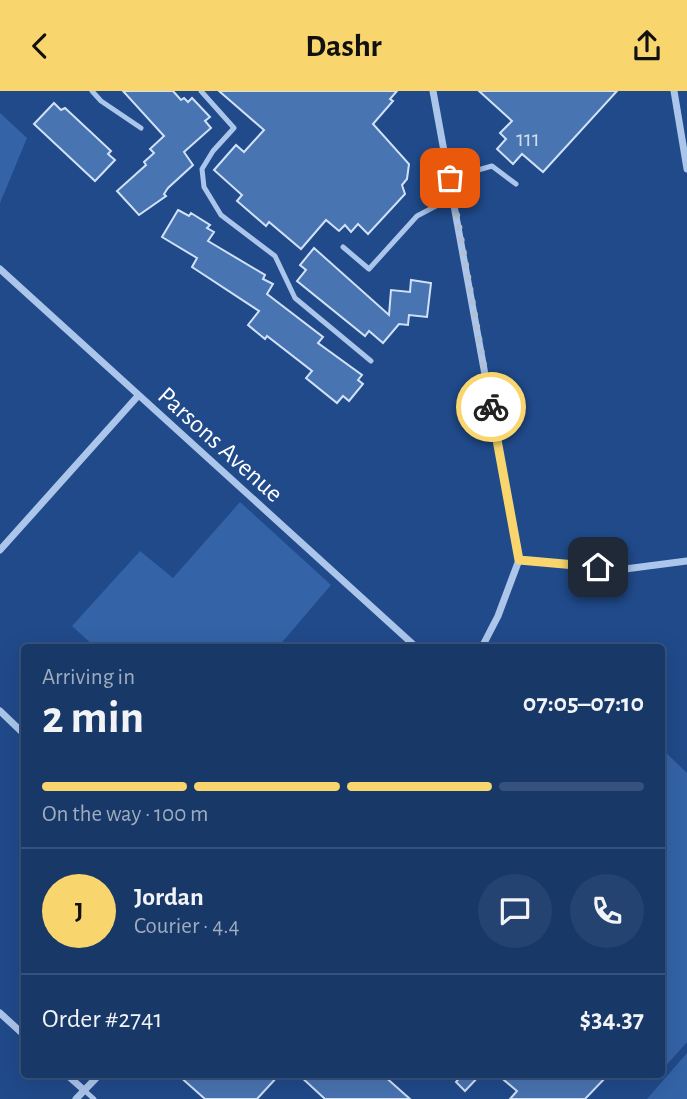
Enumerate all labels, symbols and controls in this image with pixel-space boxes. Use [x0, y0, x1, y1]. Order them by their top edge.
icon: back [21, 27, 59, 65]
icon: share [628, 27, 666, 65]
text: Dashr [305, 30, 382, 62]
house number: 111 [516, 128, 540, 151]
pin [420, 148, 480, 208]
icon: bag [431, 159, 469, 197]
courier [456, 372, 526, 442]
street label: Parsons Avenue [153, 382, 288, 507]
icon: bike [472, 388, 510, 426]
pin [568, 537, 628, 597]
icon: home [579, 548, 617, 586]
text: Arriving in [42, 666, 135, 689]
text: 07:05–07:10 [523, 690, 644, 716]
text: 2 min [42, 695, 144, 741]
text: On the way · 100 m [42, 803, 209, 826]
button: chat [478, 874, 552, 948]
button: phone [570, 874, 644, 948]
text: Jordan [134, 884, 204, 910]
text: J [75, 898, 83, 924]
text: Courier · 4.4 [134, 915, 240, 938]
text: Order #2741 [42, 1006, 163, 1032]
text: $34.37 [580, 1006, 644, 1032]

